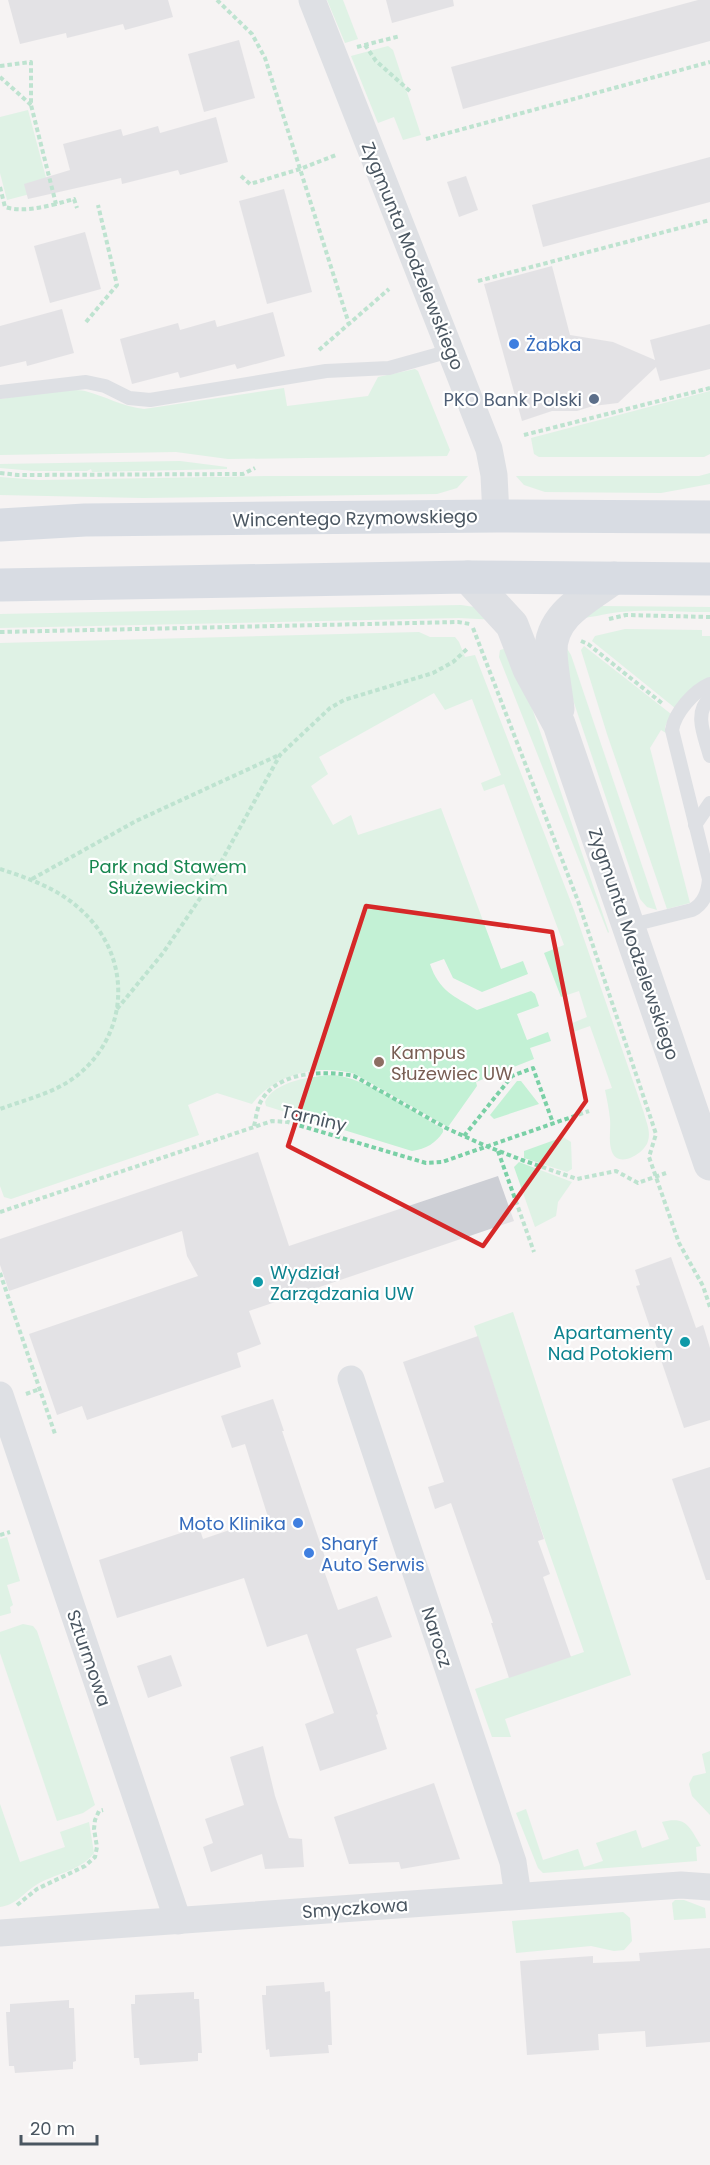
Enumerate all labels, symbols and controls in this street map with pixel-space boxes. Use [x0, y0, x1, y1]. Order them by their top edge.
street label: Zygmunta Modzelewskiego [356, 138, 470, 374]
place label: Żabka [526, 332, 582, 357]
marker: Żabka [507, 337, 521, 351]
place label: PKO Bank Polski [444, 387, 582, 412]
marker: PKO Bank Polski [587, 392, 601, 406]
street label: Wincentego Rzymowskiego [232, 503, 478, 533]
street label: Zygmunta Modzelewskiego [582, 825, 686, 1063]
park label: Park nad Stawem Służewieckim [89, 854, 247, 900]
place label: Kampus Służewiec UW [391, 1040, 513, 1086]
marker: Kampus Służewiec UW [372, 1055, 386, 1069]
street label: Tarniny [279, 1098, 349, 1138]
place label: Wydział Zarządzania UW [270, 1260, 415, 1306]
marker: Wydział Zarządzania UW [251, 1275, 265, 1289]
place label: Apartamenty Nad Potokiem [548, 1320, 673, 1366]
marker: Apartamenty Nad Potokiem [678, 1335, 692, 1349]
place label: Moto Klinika [179, 1511, 286, 1536]
marker: Moto Klinika [291, 1516, 305, 1530]
place label: Sharyf Auto Serwis [321, 1531, 425, 1577]
marker: Sharyf Auto Serwis [302, 1546, 316, 1560]
street label: Narocz [416, 1604, 458, 1670]
street label: Szturmowa [61, 1606, 117, 1710]
street label: Smyczkowa [301, 1892, 409, 1924]
scale bar [21, 2108, 98, 2146]
text: 20 m [30, 2116, 75, 2141]

